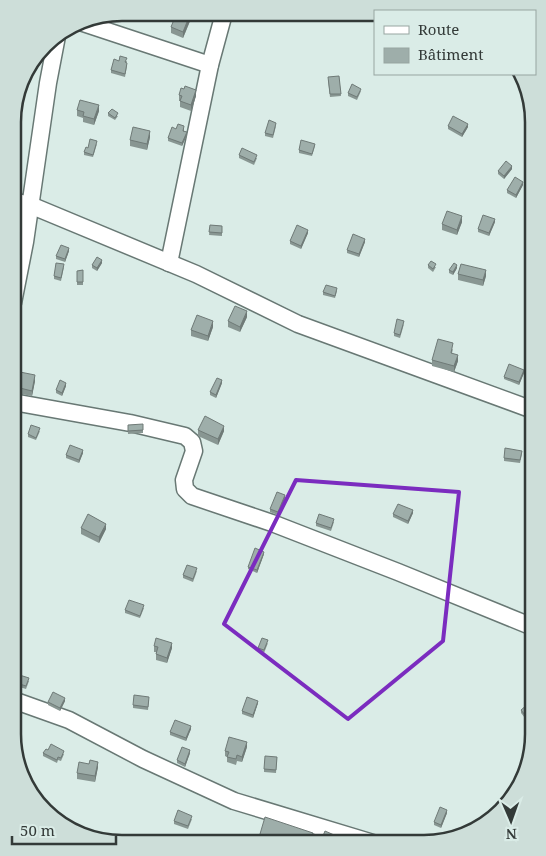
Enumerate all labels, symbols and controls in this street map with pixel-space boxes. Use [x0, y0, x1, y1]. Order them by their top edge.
legend [374, 10, 536, 75]
text: Route [418, 19, 459, 39]
text: Bâtiment [418, 44, 484, 64]
north arrow [486, 796, 536, 846]
scale bar [12, 814, 116, 846]
text: 50 m [20, 820, 55, 840]
text: N [506, 825, 517, 844]

